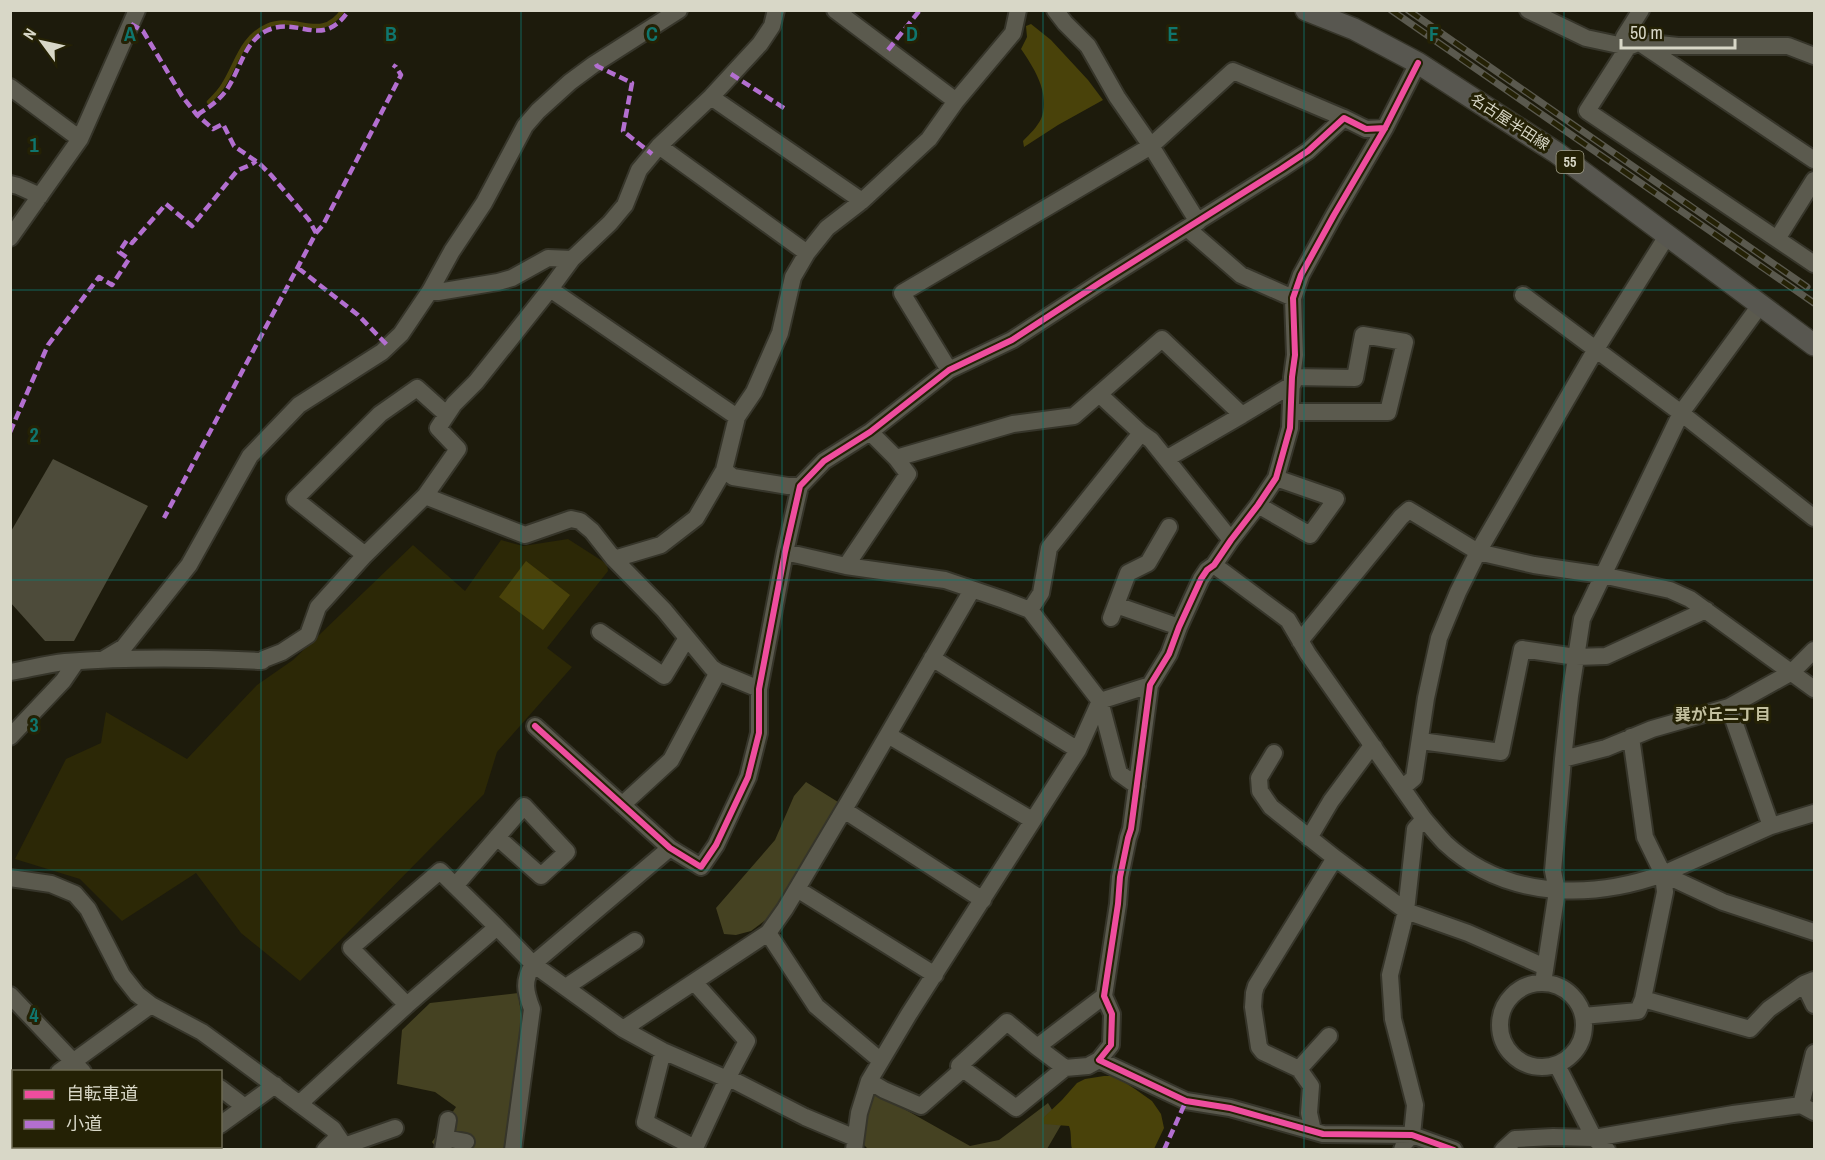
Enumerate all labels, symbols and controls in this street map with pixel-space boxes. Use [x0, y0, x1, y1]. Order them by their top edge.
north arrow [12, 12, 72, 72]
scale bar [1621, 12, 1735, 50]
text: A [124, 20, 136, 47]
text: B [385, 20, 397, 47]
text: C [646, 20, 658, 47]
text: D [906, 20, 918, 47]
text: E [1168, 20, 1179, 47]
text: F [1429, 20, 1439, 47]
text: 50 m [1630, 20, 1663, 45]
text: N [18, 24, 41, 44]
street label: 名古屋半田線 [1467, 88, 1554, 155]
text: 1 [29, 131, 39, 158]
road number: 55 [1556, 151, 1584, 173]
text: 2 [29, 421, 39, 448]
district label: 巽が丘二丁目 [1675, 703, 1771, 725]
text: 3 [29, 711, 39, 738]
text: 4 [29, 1001, 39, 1028]
legend [12, 1070, 222, 1148]
text: 自転車道 [66, 1081, 138, 1106]
text: 小道 [66, 1111, 102, 1136]

